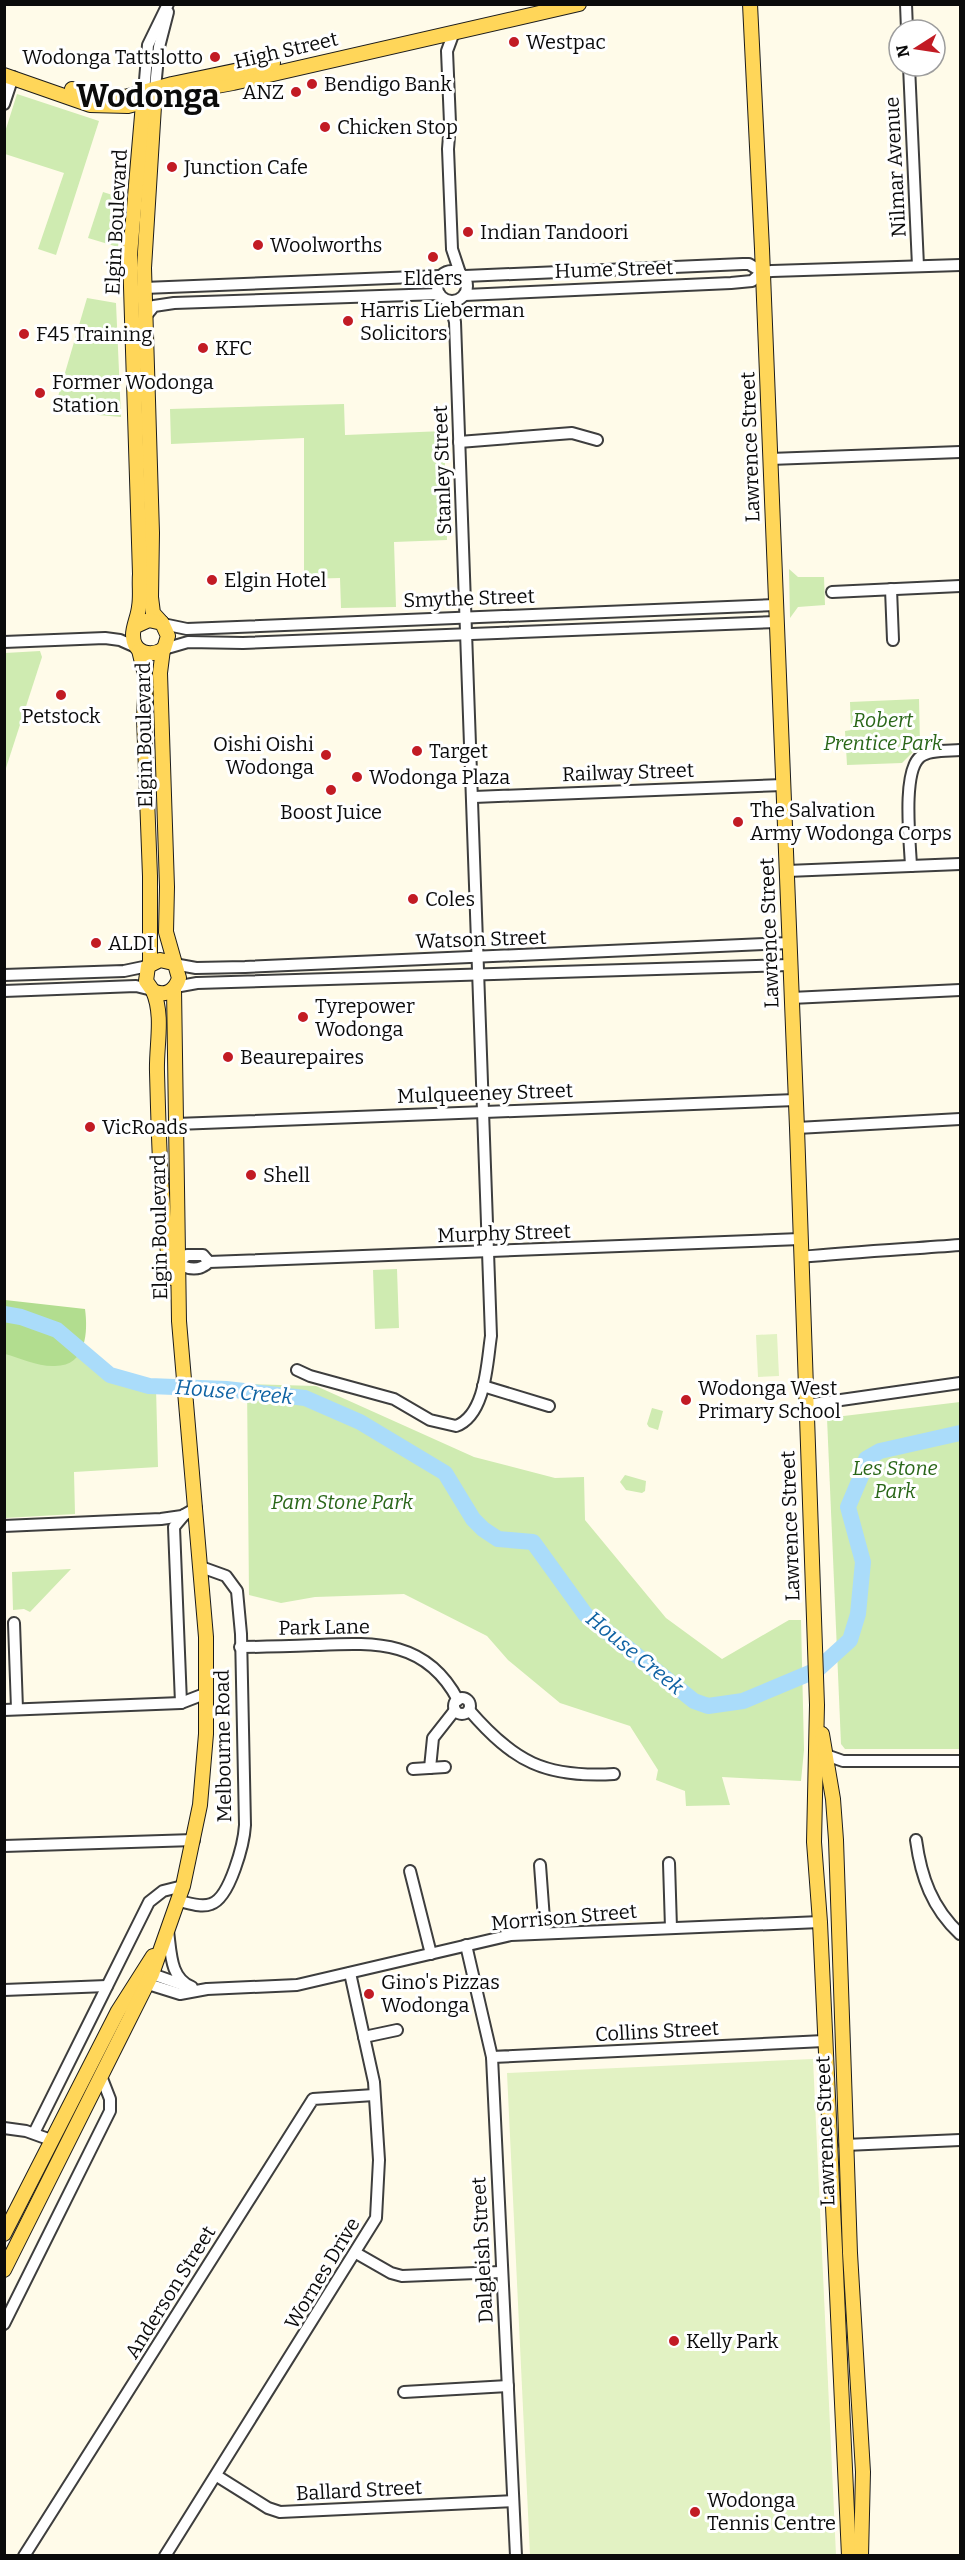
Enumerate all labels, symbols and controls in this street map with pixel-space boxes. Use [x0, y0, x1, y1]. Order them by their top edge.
north arrow [887, 18, 947, 78]
street label: High Street [232, 26, 340, 74]
place label: Westpac [526, 30, 606, 54]
marker: Westpac [507, 35, 521, 49]
text: N [892, 43, 913, 59]
place label: Wodonga Tattslotto [22, 45, 203, 69]
marker: Wodonga Tattslotto [208, 50, 222, 64]
place label: Bendigo Bank [324, 72, 453, 96]
district label: Wodonga [76, 77, 220, 115]
marker: Bendigo Bank [305, 77, 319, 91]
place label: ANZ [243, 80, 284, 104]
marker: ANZ [289, 85, 303, 99]
street label: Nilmar Avenue [879, 96, 911, 238]
place label: Chicken Stop [337, 115, 458, 139]
marker: Chicken Stop [318, 120, 332, 134]
street label: Elgin Boulevard [100, 148, 132, 295]
place label: Junction Cafe [183, 155, 308, 179]
marker: Junction Cafe [165, 160, 179, 174]
place label: Indian Tandoori [480, 220, 628, 244]
marker: Indian Tandoori [461, 225, 475, 239]
place label: Woolworths [270, 233, 382, 257]
marker: Woolworths [251, 238, 265, 252]
marker: Elders [426, 250, 440, 264]
street label: Hume Street [554, 255, 674, 283]
place label: Elders [403, 266, 463, 290]
place label: Harris Lieberman Solicitors [360, 298, 525, 345]
marker: Harris Lieberman Solicitors [341, 314, 355, 328]
place label: F45 Training [36, 322, 152, 346]
marker: F45 Training [17, 327, 31, 341]
place label: KFC [215, 336, 252, 360]
marker: KFC [196, 341, 210, 355]
place label: Former Wodonga Station [52, 370, 214, 417]
street label: Lawrence Street [735, 371, 765, 523]
marker: Former Wodonga Station [33, 386, 47, 400]
street label: Stanley Street [428, 405, 456, 535]
place label: Elgin Hotel [224, 568, 327, 592]
marker: Elgin Hotel [205, 573, 219, 587]
street label: Smythe Street [403, 584, 535, 612]
street label: Elgin Boulevard [131, 662, 157, 808]
marker: Petstock [54, 688, 68, 702]
place label: Petstock [22, 704, 101, 728]
park label: Robert Prentice Park [823, 708, 943, 755]
place label: Oishi Oishi Wodonga [213, 732, 314, 779]
place label: Target [429, 739, 488, 763]
marker: Target [410, 744, 424, 758]
marker: Oishi Oishi Wodonga [319, 748, 333, 762]
street label: Railway Street [562, 758, 694, 786]
place label: Wodonga Plaza [369, 765, 510, 789]
marker: Wodonga Plaza [350, 770, 364, 784]
marker: Boost Juice [324, 783, 338, 797]
place label: The Salvation Army Wodonga Corps [750, 798, 952, 845]
place label: Boost Juice [280, 800, 382, 824]
marker: The Salvation Army Wodonga Corps [731, 815, 745, 829]
street label: Lawrence Street [754, 857, 784, 1009]
place label: Coles [425, 887, 475, 911]
marker: Coles [406, 892, 420, 906]
street label: Watson Street [415, 925, 547, 953]
place label: ALDI [108, 931, 154, 955]
marker: ALDI [89, 936, 103, 950]
place label: Tyrepower Wodonga [315, 994, 415, 1041]
marker: Tyrepower Wodonga [296, 1010, 310, 1024]
place label: Beaurepaires [240, 1045, 364, 1069]
marker: Beaurepaires [221, 1050, 235, 1064]
street label: Mulqueeney Street [397, 1078, 573, 1108]
place label: VicRoads [102, 1115, 188, 1139]
marker: VicRoads [83, 1120, 97, 1134]
street label: Elgin Boulevard [146, 1154, 172, 1300]
place label: Shell [263, 1163, 310, 1187]
marker: Shell [244, 1168, 258, 1182]
street label: Murphy Street [437, 1219, 571, 1247]
water label: House Creek [174, 1374, 294, 1410]
place label: Wodonga West Primary School [698, 1376, 841, 1423]
marker: Wodonga West Primary School [679, 1393, 693, 1407]
street label: Lawrence Street [775, 1450, 805, 1602]
park label: Les Stone Park [852, 1456, 938, 1503]
park label: Pam Stone Park [271, 1490, 413, 1514]
water label: House Creek [581, 1606, 689, 1701]
street label: Park Lane [278, 1614, 370, 1640]
street label: Melbourne Road [210, 1669, 236, 1823]
street label: Morrison Street [490, 1899, 638, 1935]
place label: Gino's Pizzas Wodonga [381, 1970, 500, 2017]
marker: Gino's Pizzas Wodonga [362, 1987, 376, 2001]
street label: Collins Street [594, 2016, 720, 2046]
street label: Lawrence Street [810, 2055, 840, 2207]
street label: Dalgleish Street [466, 2176, 498, 2324]
street label: Wornes Drive [279, 2213, 365, 2333]
street label: Anderson Street [120, 2221, 220, 2363]
place label: Kelly Park [686, 2329, 779, 2353]
marker: Kelly Park [667, 2334, 681, 2348]
street label: Ballard Street [295, 2475, 423, 2505]
place label: Wodonga Tennis Centre [707, 2488, 836, 2535]
marker: Wodonga Tennis Centre [688, 2505, 702, 2519]

